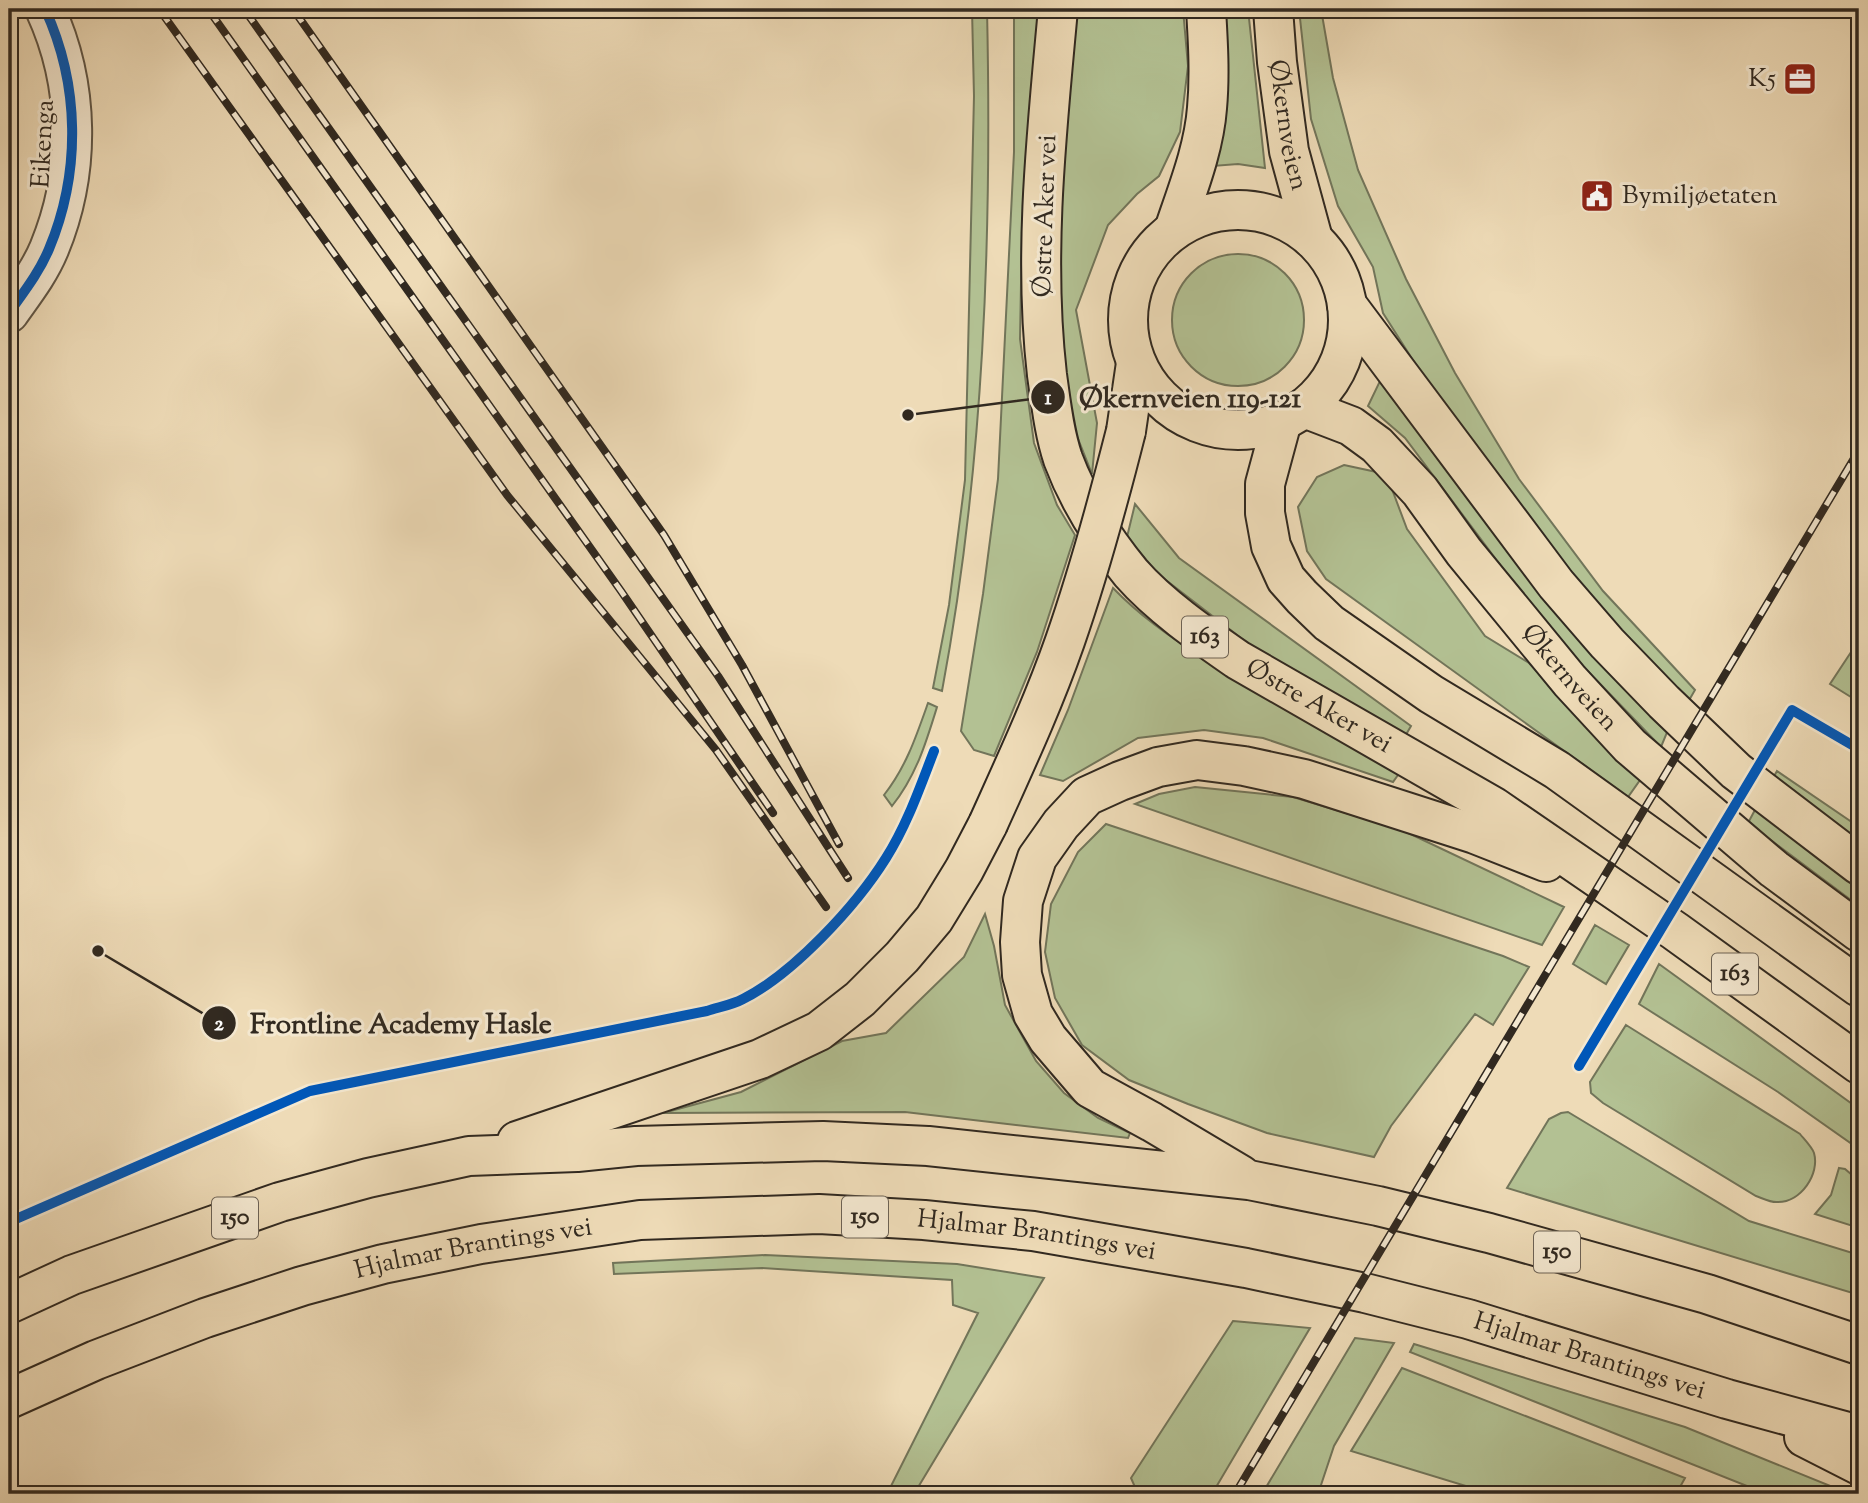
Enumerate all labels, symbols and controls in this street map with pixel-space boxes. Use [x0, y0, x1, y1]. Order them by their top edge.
street label: Økernveien [1258, 57, 1317, 195]
office icon: K5 [1781, 60, 1819, 98]
place label: K5 [1748, 61, 1776, 98]
street label: Eikenga [23, 99, 65, 189]
street label: Østre Aker vei [1025, 134, 1067, 298]
public building icon: Bymiljøetaten [1578, 177, 1616, 215]
place label: Bymiljøetaten [1622, 178, 1778, 215]
callout: Økernveien 119-121 [1030, 372, 1315, 421]
text: Økernveien 119-121 [1079, 380, 1301, 420]
text: 1 [1044, 384, 1052, 414]
road number: 163 [1182, 616, 1228, 658]
street label: Økernveien [1512, 616, 1627, 740]
street label: Østre Aker vei [1239, 650, 1399, 763]
road number: 163 [1712, 954, 1758, 994]
callout: Frontline Academy Hasle [201, 998, 566, 1047]
text: Frontline Academy Hasle [250, 1006, 552, 1046]
text: 2 [214, 1010, 224, 1040]
road number: 150 [842, 1196, 888, 1238]
road number: 150 [212, 1198, 258, 1238]
street label: Hjalmar Brantings vei [915, 1201, 1159, 1271]
street label: Hjalmar Brantings vei [350, 1209, 595, 1289]
road number: 150 [1534, 1232, 1580, 1272]
street label: Hjalmar Brantings vei [1469, 1303, 1710, 1410]

